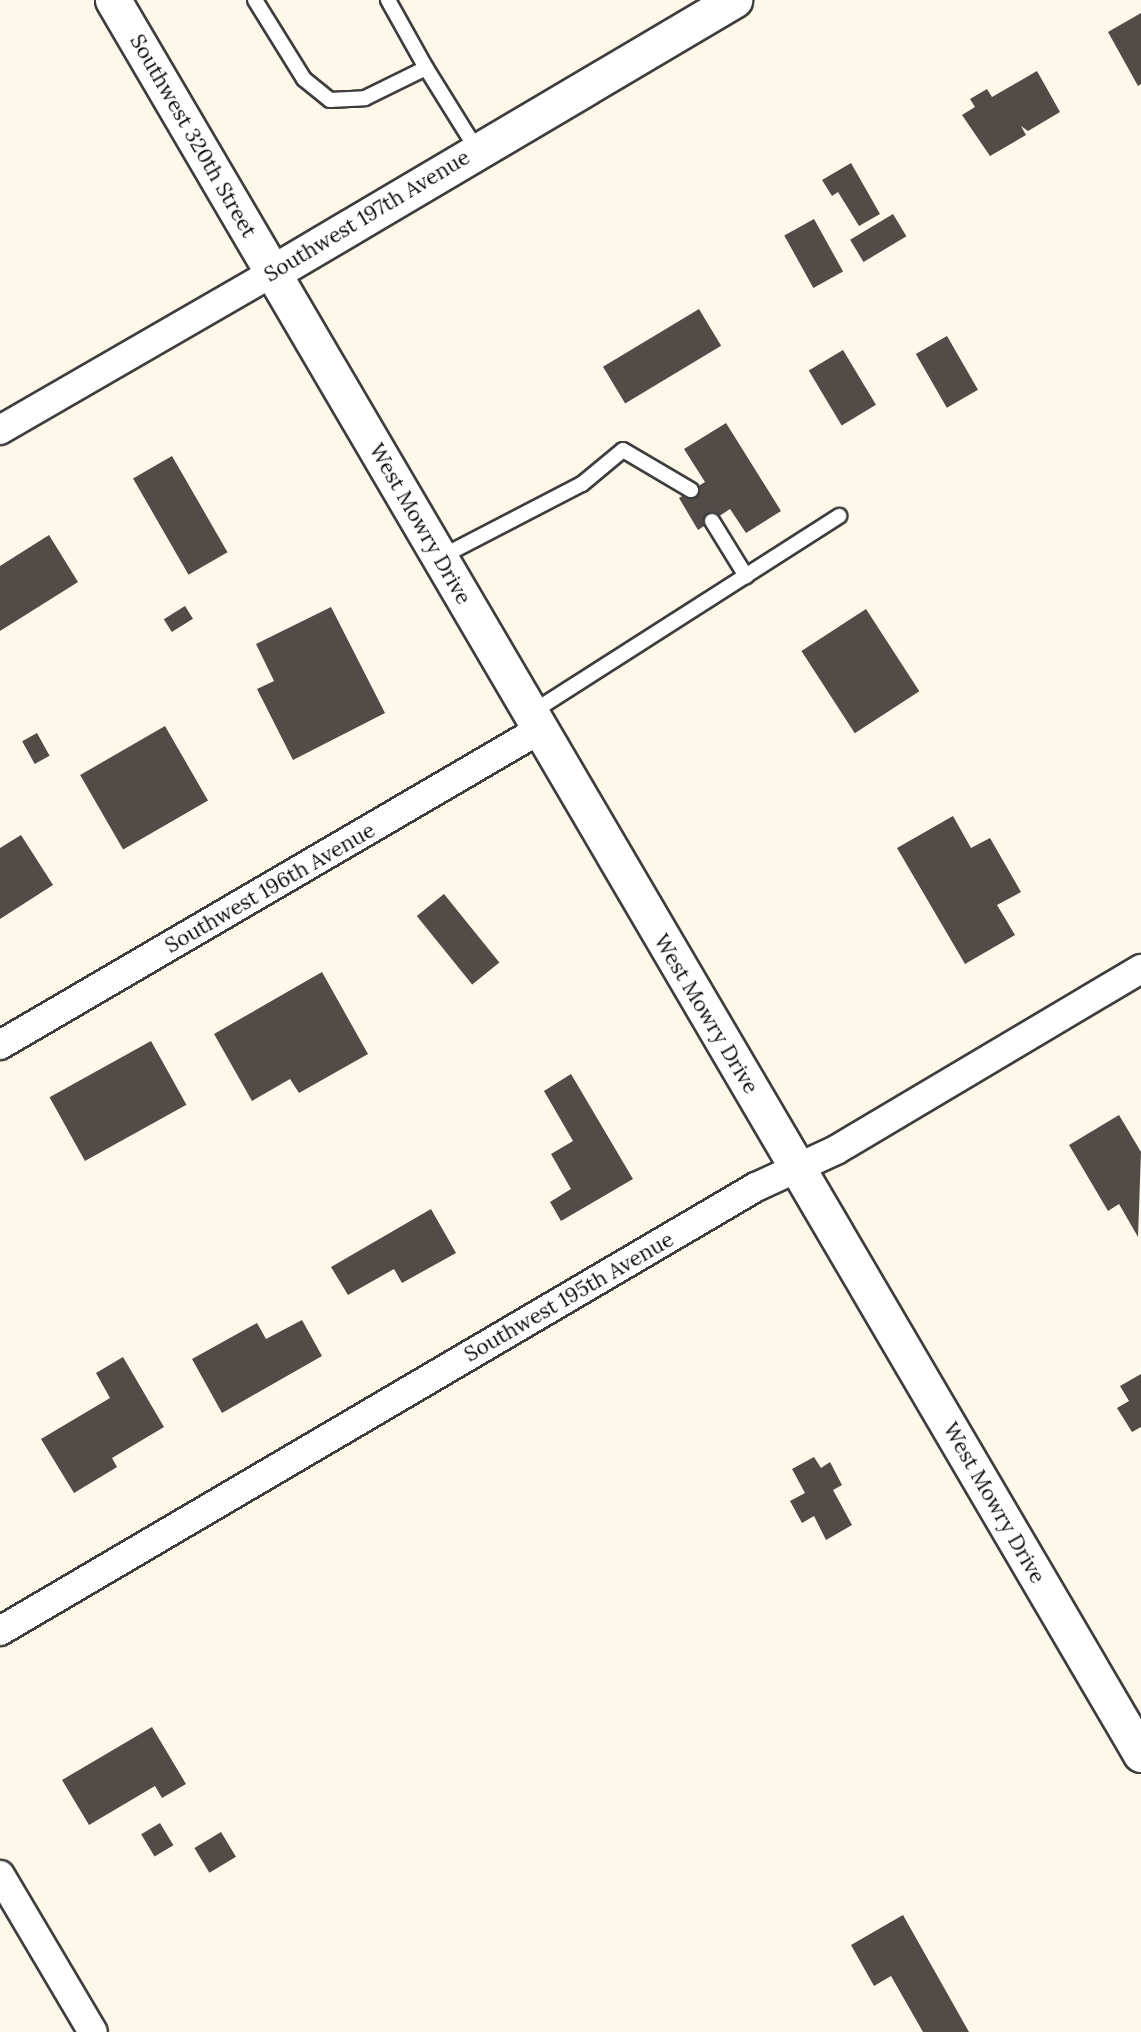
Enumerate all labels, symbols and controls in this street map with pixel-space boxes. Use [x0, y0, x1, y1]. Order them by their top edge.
street label: Southwest 320th Street [124, 30, 262, 242]
street label: Southwest 197th Avenue [260, 145, 474, 287]
street label: West Mowry Drive [364, 439, 476, 609]
street label: Southwest 196th Avenue [161, 818, 379, 958]
street label: West Mowry Drive [648, 930, 764, 1098]
street label: Southwest 195th Avenue [460, 1227, 678, 1367]
street label: West Mowry Drive [938, 1418, 1050, 1588]

